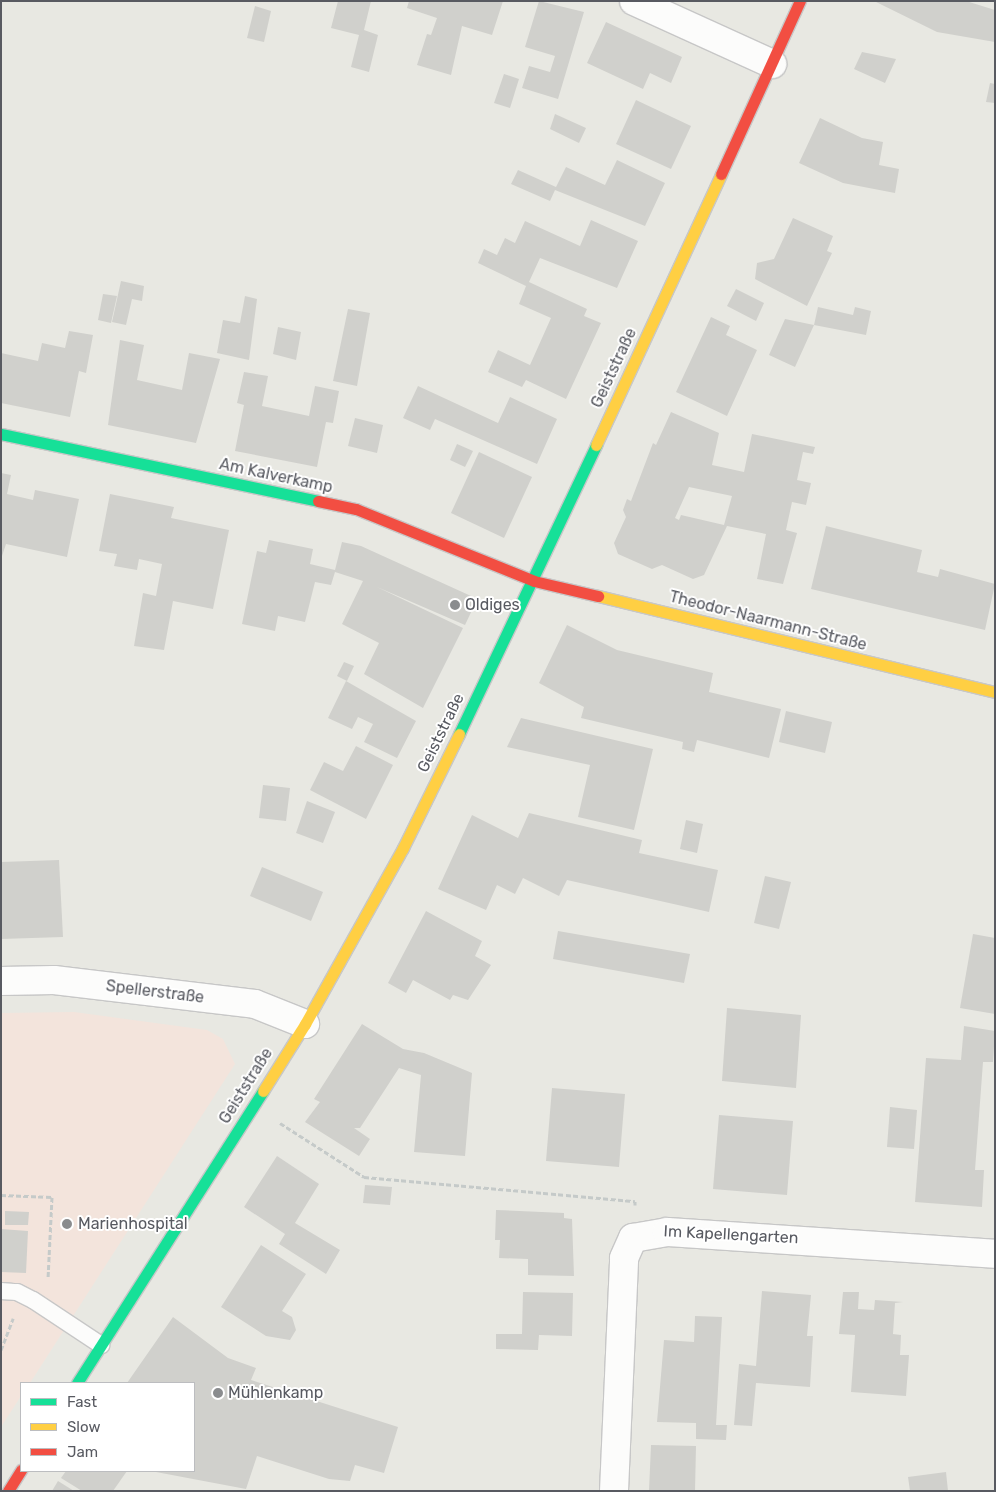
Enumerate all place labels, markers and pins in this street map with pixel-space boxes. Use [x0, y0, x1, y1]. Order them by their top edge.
place label: Oldiges [465, 595, 520, 615]
marker: Oldiges [449, 599, 461, 611]
place label: Marienhospital [78, 1214, 188, 1234]
marker: Marienhospital [60, 1217, 74, 1231]
place label: Mühlenkamp [228, 1383, 323, 1403]
marker: Mühlenkamp [212, 1387, 224, 1399]

